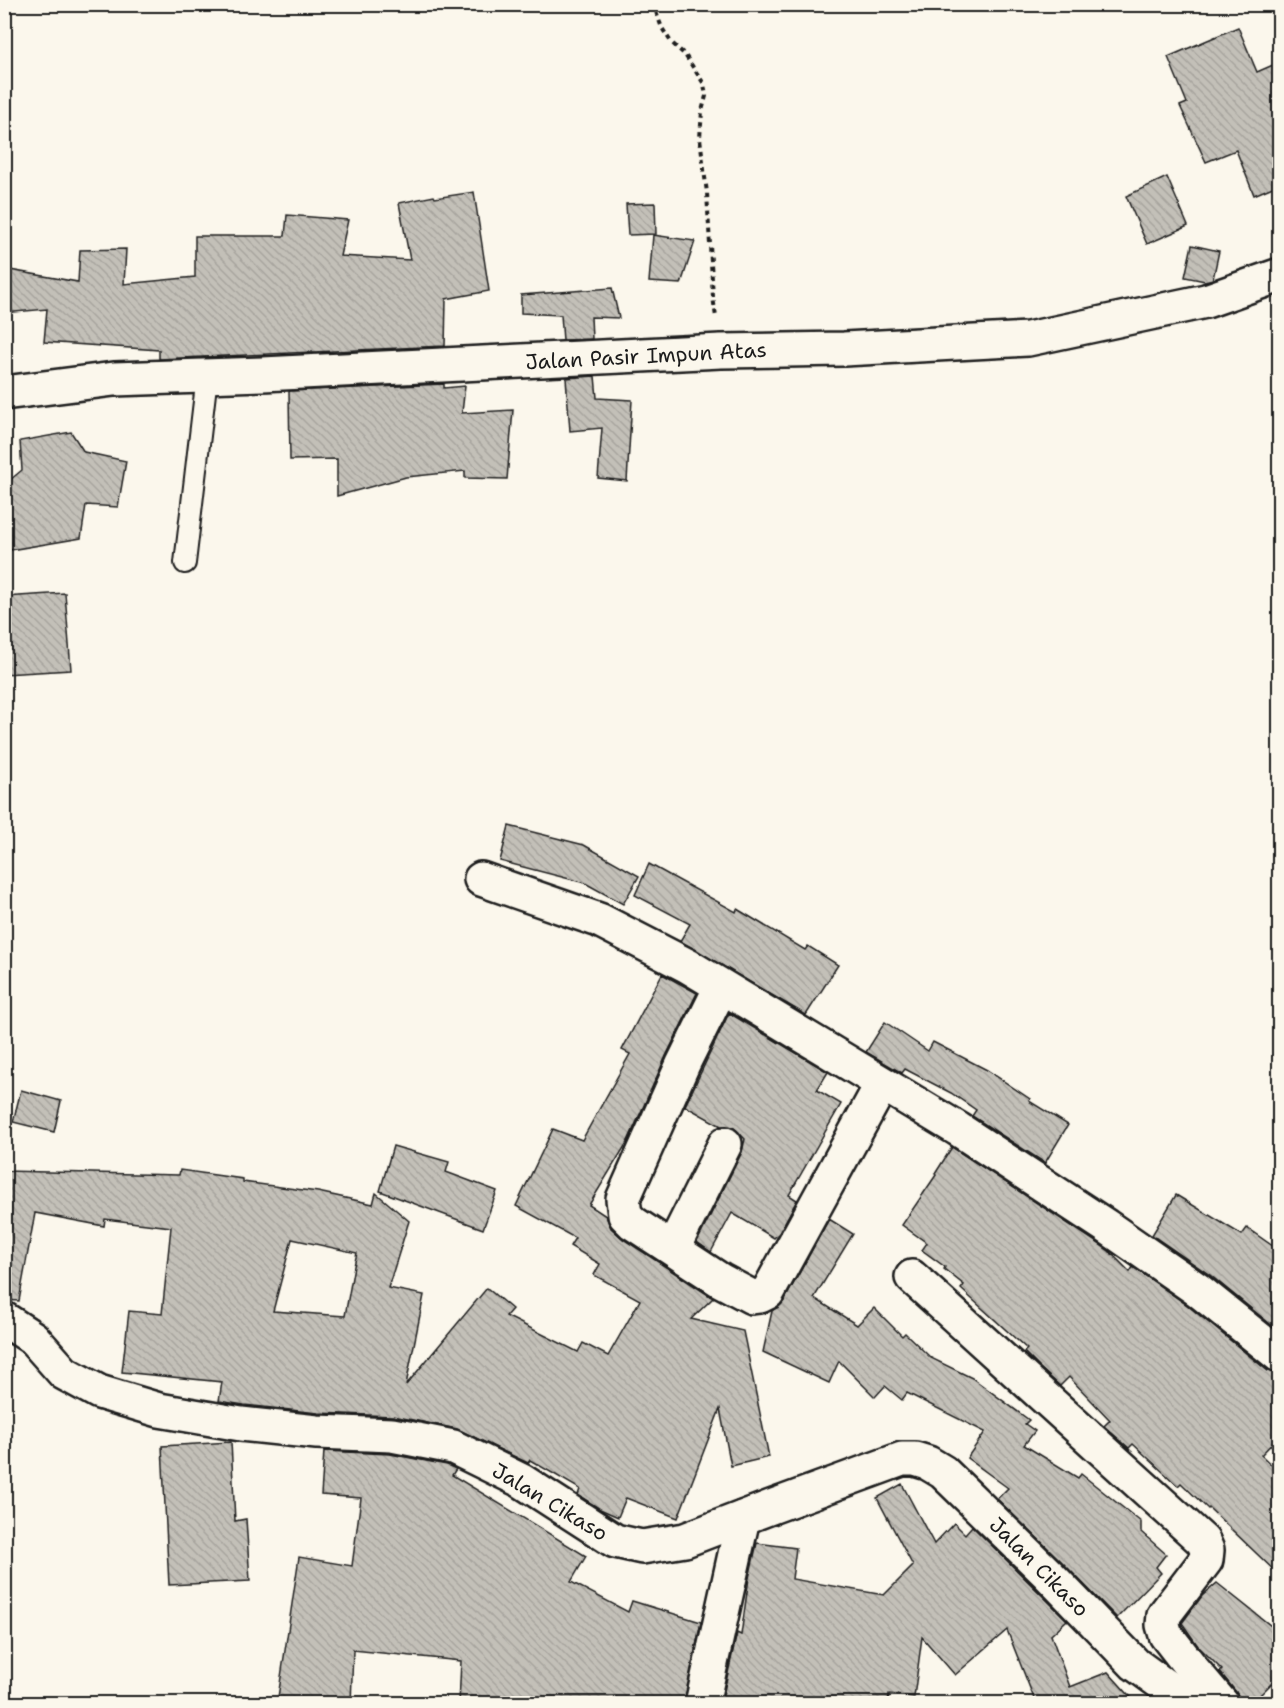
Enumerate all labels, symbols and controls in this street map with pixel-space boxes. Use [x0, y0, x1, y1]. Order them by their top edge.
street label: Jalan Pasir Impun Atas [525, 336, 767, 376]
street label: Jalan Cikaso [487, 1456, 613, 1548]
street label: Jalan Cikaso [983, 1511, 1095, 1623]

